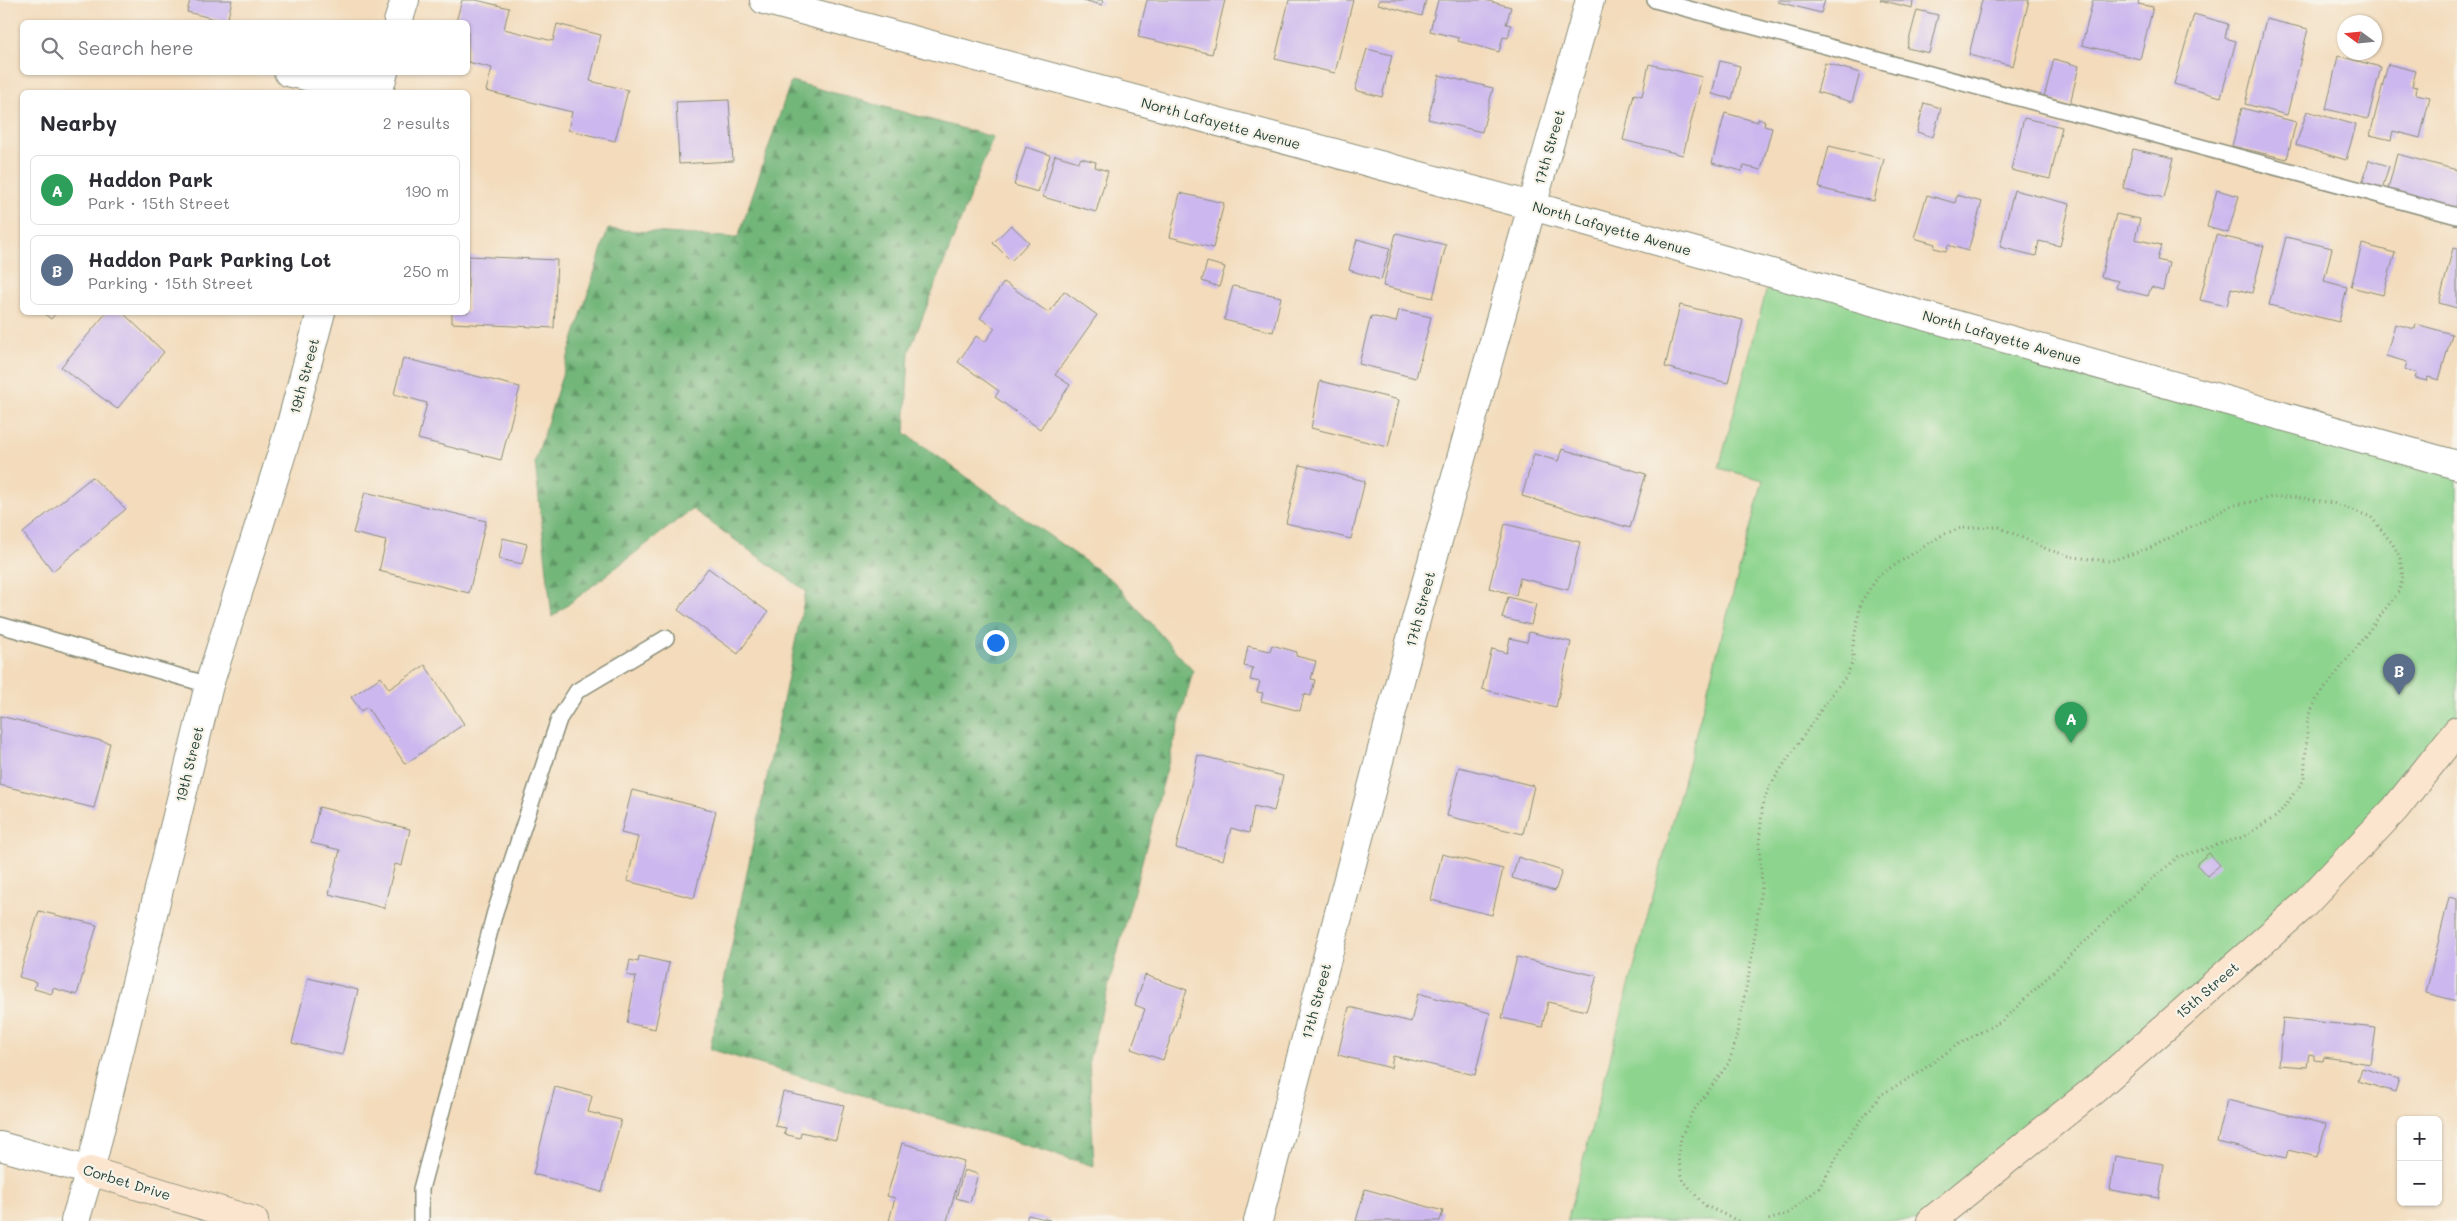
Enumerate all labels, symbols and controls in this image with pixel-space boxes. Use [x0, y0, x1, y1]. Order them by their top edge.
north arrow [2337, 15, 2382, 60]
search box [20, 20, 470, 75]
icon: search [38, 34, 66, 62]
text: Search here [78, 35, 194, 60]
street label: North Lafayette Avenue [1139, 93, 1303, 153]
street label: 17th Street [1529, 107, 1569, 187]
text: Nearby [40, 109, 117, 136]
text: 2 results [383, 112, 450, 133]
text: Haddon Park [88, 167, 213, 192]
text: A [51, 180, 63, 201]
text: 190 m [405, 180, 449, 201]
text: Park · 15th Street [88, 192, 230, 213]
street label: North Lafayette Avenue [1530, 196, 1694, 260]
text: Haddon Park Parking Lot [88, 247, 331, 272]
text: B [52, 260, 62, 281]
text: 250 m [403, 260, 449, 281]
text: Parking · 15th Street [88, 272, 253, 293]
street label: North Lafayette Avenue [1920, 305, 2084, 369]
street label: 19th Street [285, 336, 323, 416]
street label: 17th Street [1401, 569, 1439, 649]
your location [983, 630, 1009, 656]
pin: B [2383, 654, 2415, 695]
pin: A [2055, 702, 2087, 743]
street label: 19th Street [170, 724, 208, 804]
street label: 15th Street [2172, 957, 2242, 1023]
street label: 17th Street [1297, 961, 1335, 1041]
map controls [2397, 1116, 2442, 1206]
button: + [2397, 1116, 2442, 1161]
street label: Corbet Drive [81, 1160, 173, 1204]
button: − [2397, 1161, 2442, 1206]

